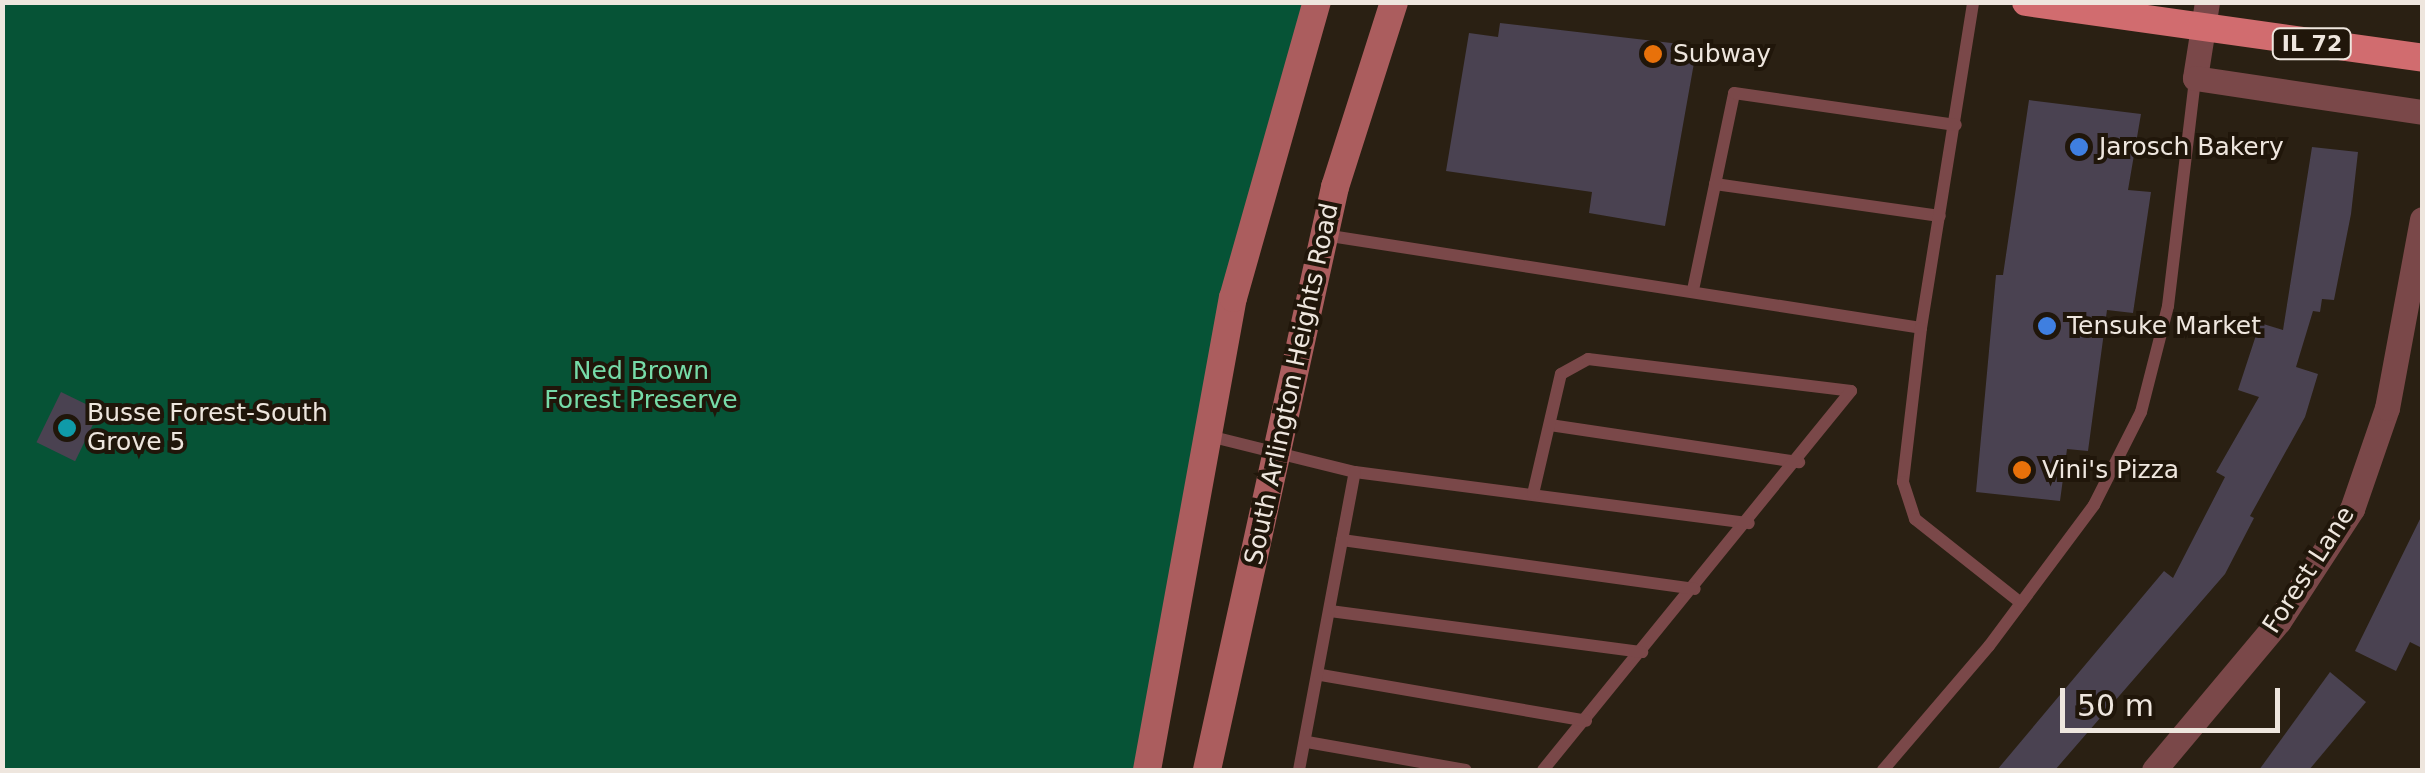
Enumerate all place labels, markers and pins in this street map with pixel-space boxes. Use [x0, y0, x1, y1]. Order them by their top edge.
place label: Subway [1673, 39, 1771, 69]
marker: Subway [1642, 43, 1664, 65]
place label: Jarosch Bakery [2099, 132, 2284, 162]
marker: Jarosch Bakery [2068, 136, 2090, 158]
place label: Tensuke Market [2067, 311, 2261, 341]
marker: Tensuke Market [2036, 315, 2058, 337]
place label: Busse Forest-South Grove 5 [87, 399, 328, 458]
marker: Busse Forest-South Grove 5 [56, 417, 78, 439]
place label: Vini's Pizza [2042, 455, 2179, 485]
marker: Vini's Pizza [2011, 459, 2033, 481]

